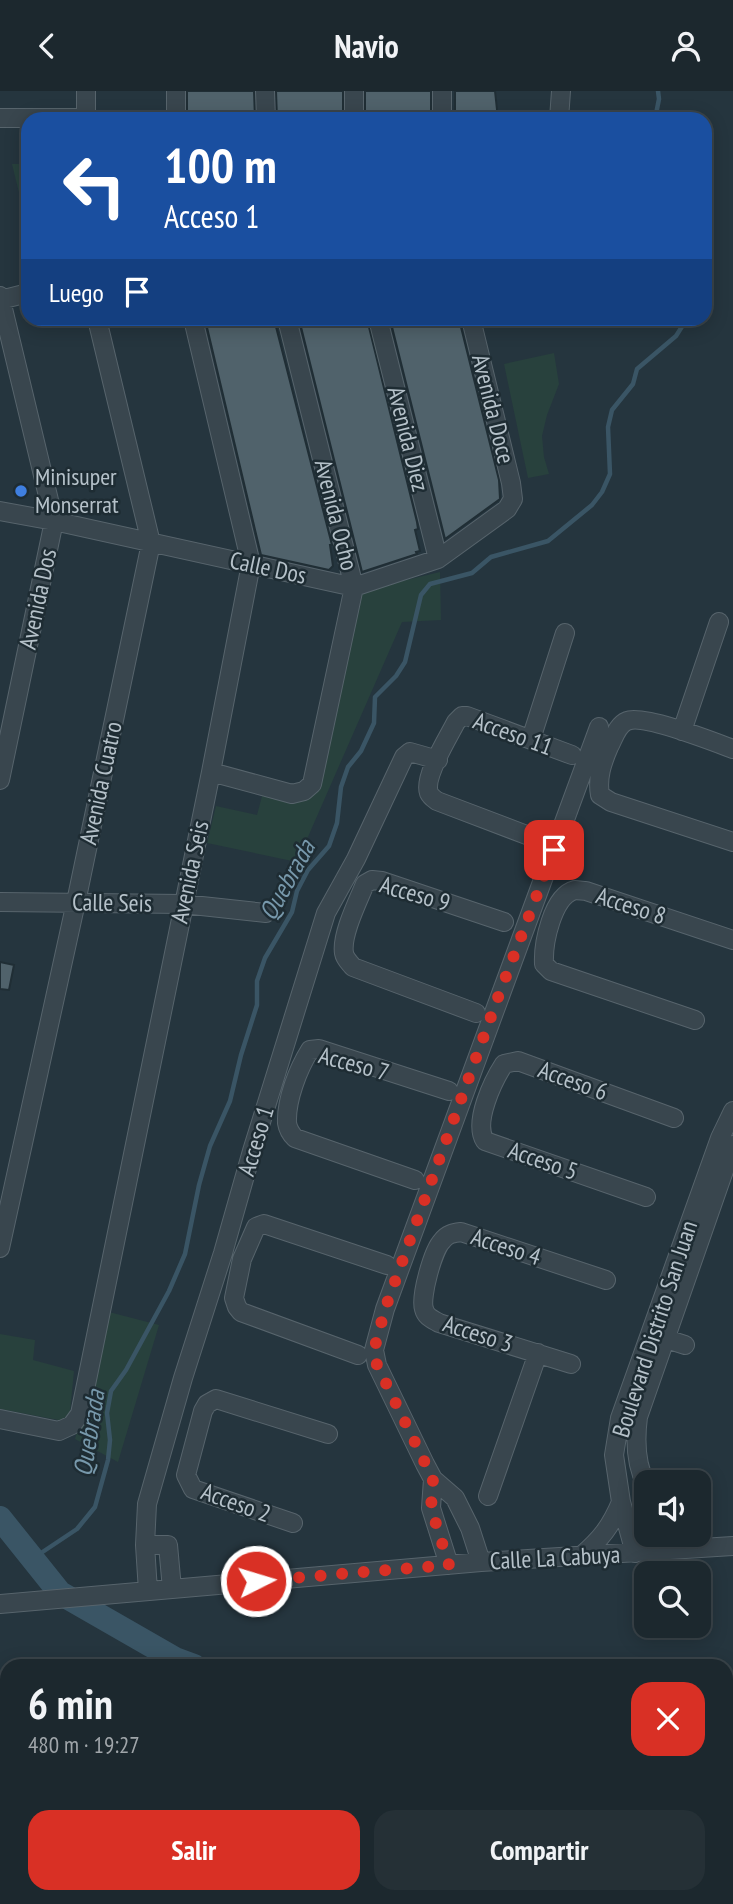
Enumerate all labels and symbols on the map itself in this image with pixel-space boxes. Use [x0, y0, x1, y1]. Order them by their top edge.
street label: Avenida Doce [465, 351, 522, 467]
street label: Avenida Diez [381, 383, 436, 494]
street label: Avenida Ocho [308, 456, 365, 574]
place label: Minisuper Monserrat [35, 461, 119, 520]
marker: Minisuper Monserrat [13, 483, 29, 499]
street label: Calle Dos [227, 544, 309, 591]
street label: Avenida Dos [12, 546, 63, 652]
street label: Acceso 11 [469, 705, 557, 762]
street label: Avenida Cuatro [72, 719, 129, 847]
street label: Avenida Seis [164, 818, 216, 926]
pin [524, 820, 584, 880]
water label: Quebrada [251, 832, 323, 926]
street label: Acceso 9 [376, 869, 454, 918]
street label: Acceso 8 [592, 880, 670, 931]
street label: Calle Seis [72, 886, 152, 919]
street label: Acceso 7 [316, 1039, 393, 1088]
street label: Acceso 6 [534, 1054, 612, 1107]
street label: Acceso 1 [230, 1102, 281, 1180]
street label: Acceso 5 [504, 1134, 582, 1187]
street label: Boulevard Distrito San Juan [605, 1217, 704, 1441]
street label: Acceso 4 [467, 1221, 545, 1272]
street label: Acceso 3 [439, 1308, 517, 1359]
water label: Quebrada [65, 1386, 112, 1478]
street label: Acceso 2 [197, 1476, 275, 1529]
street label: Calle La Cabuya [489, 1539, 621, 1576]
position arrow [219, 1544, 293, 1618]

